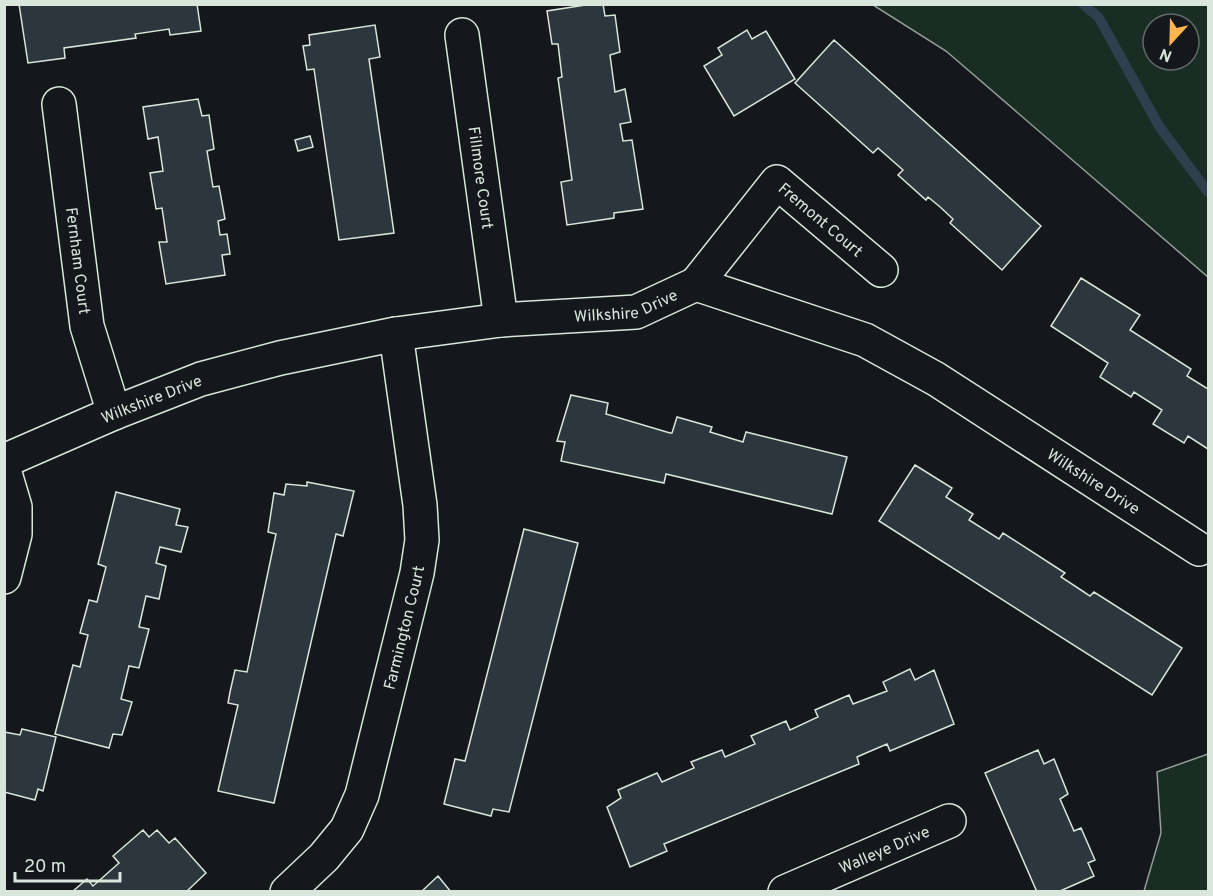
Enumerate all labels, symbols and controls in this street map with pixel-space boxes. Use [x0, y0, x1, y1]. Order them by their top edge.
north arrow [1141, 12, 1201, 72]
text: N [1157, 43, 1175, 65]
street label: Fillmore Court [463, 125, 496, 231]
street label: Fremont Court [773, 179, 866, 262]
street label: Fernham Court [60, 206, 93, 316]
street label: Wilkshire Drive [574, 286, 681, 328]
street label: Wilkshire Drive [99, 372, 205, 429]
street label: Wilkshire Drive [1043, 445, 1143, 520]
street label: Farmington Court [380, 564, 430, 692]
street label: Walleye Drive [836, 823, 933, 879]
scale bar [15, 845, 120, 883]
text: 20 m [24, 856, 66, 879]

